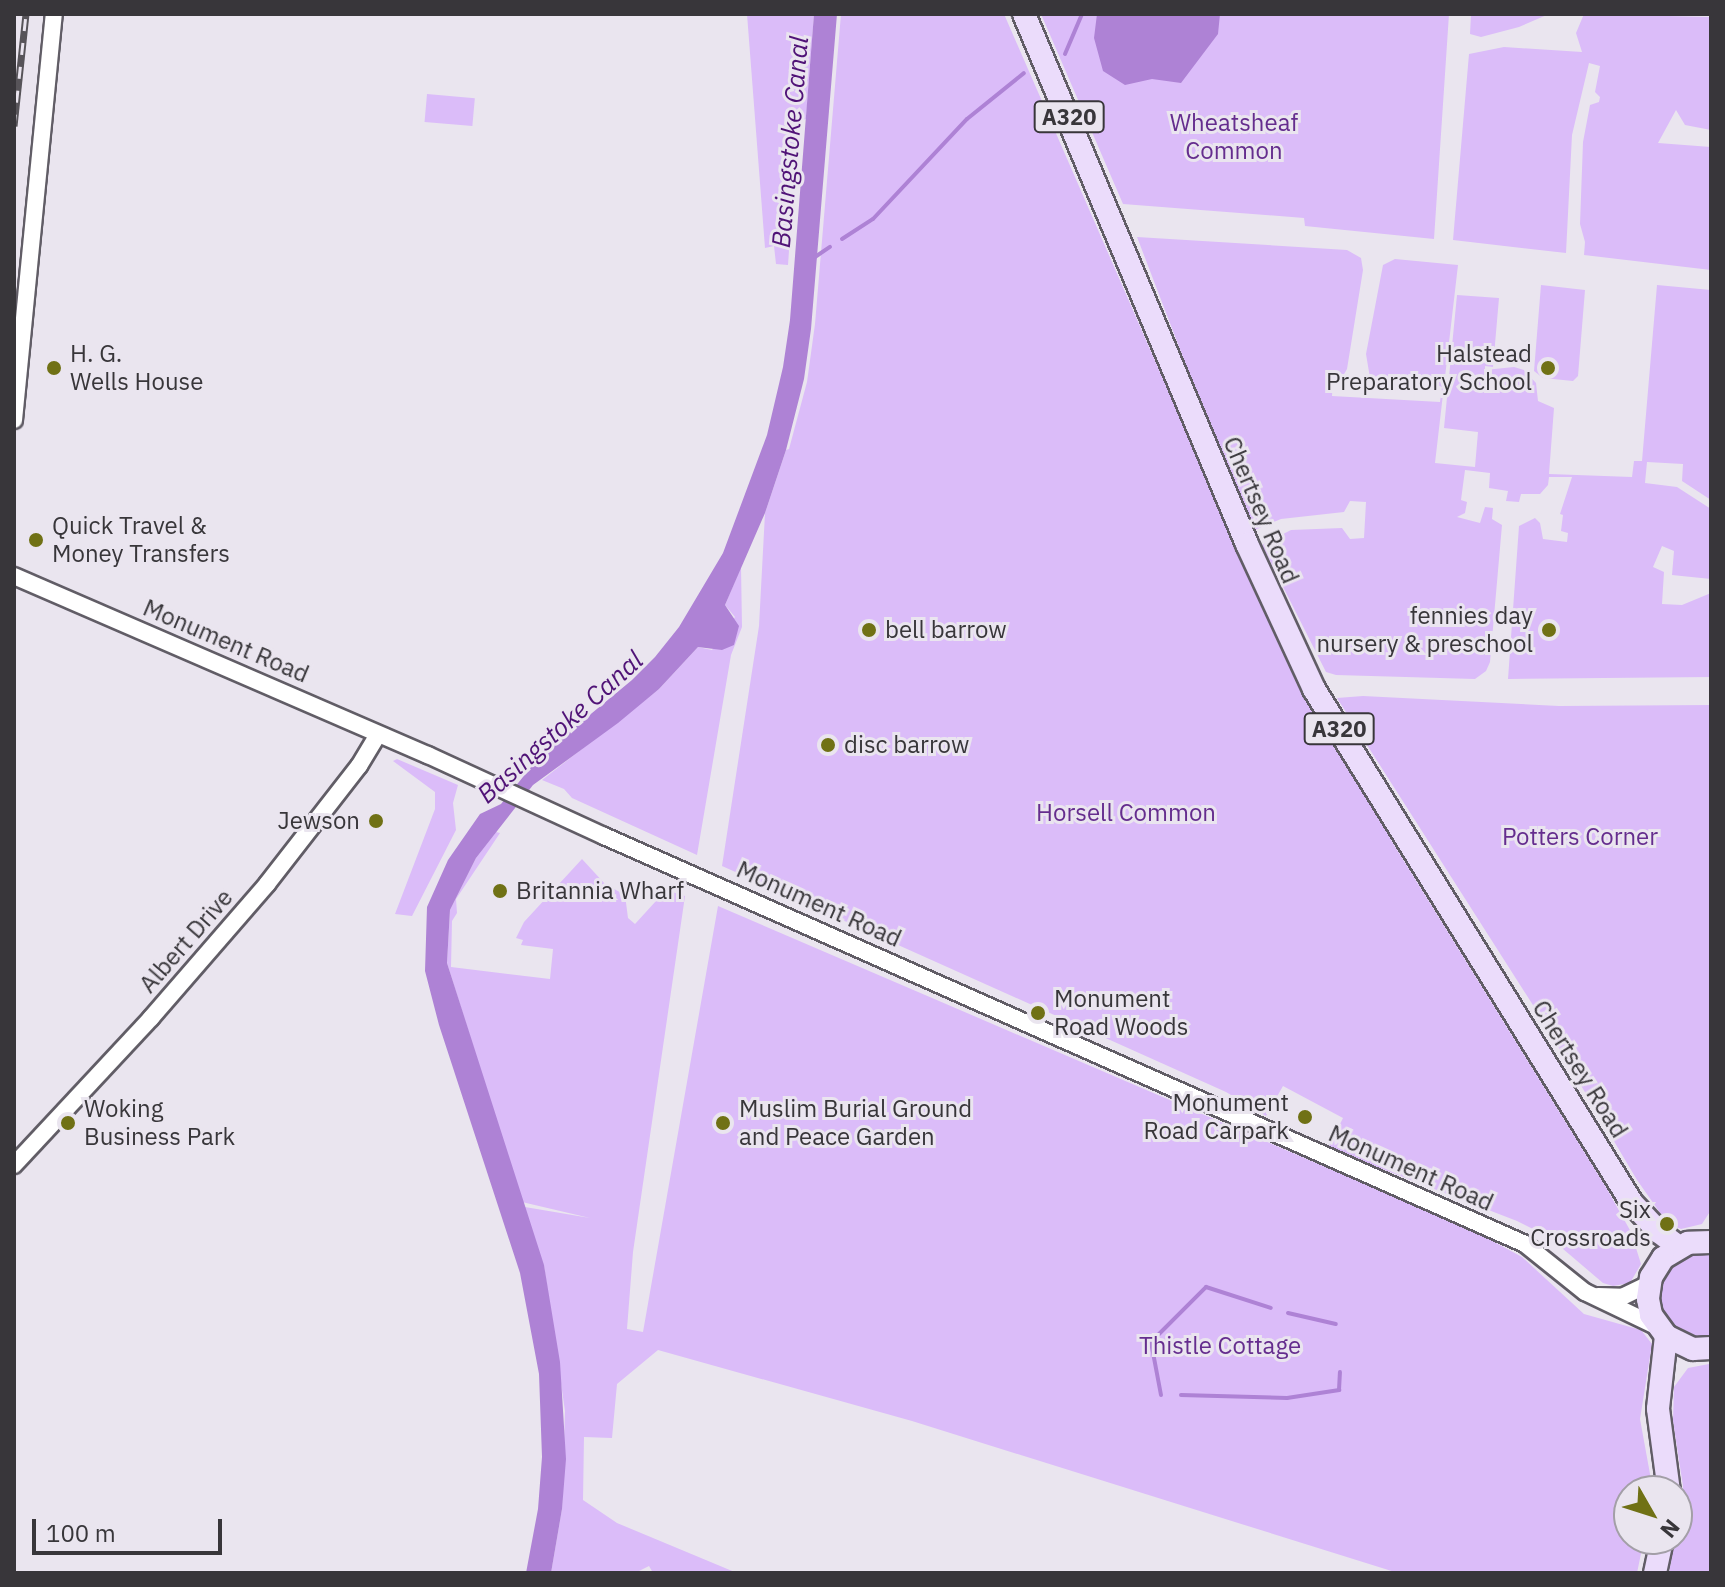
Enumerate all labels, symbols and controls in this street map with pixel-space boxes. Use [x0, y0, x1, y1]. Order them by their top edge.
water label: Basingstoke Canal [765, 35, 815, 249]
road number: A320 [1033, 99, 1105, 135]
park label: Wheatsheaf Common [1170, 109, 1298, 165]
place label: H. G. Wells House [70, 340, 203, 396]
place label: Halstead Preparatory School [1326, 340, 1532, 396]
marker: H. G. Wells House [45, 359, 63, 377]
marker: Halstead Preparatory School [1539, 359, 1557, 377]
street label: Chertsey Road [1217, 432, 1305, 588]
place label: Quick Travel & Money Transfers [52, 512, 230, 568]
marker: Quick Travel & Money Transfers [27, 531, 45, 549]
street label: Monument Road [139, 593, 313, 689]
place label: fennies day nursery & preschool [1316, 602, 1533, 658]
place label: bell barrow [885, 616, 1007, 644]
marker: bell barrow [860, 621, 878, 639]
marker: fennies day nursery & preschool [1540, 621, 1558, 639]
water label: Basingstoke Canal [471, 644, 649, 810]
road number: A320 [1303, 711, 1375, 747]
place label: disc barrow [844, 731, 969, 759]
marker: disc barrow [819, 736, 837, 754]
park label: Horsell Common [1036, 799, 1216, 827]
place label: Jewson [278, 807, 360, 835]
marker: Jewson [367, 812, 385, 830]
park label: Potters Corner [1502, 823, 1658, 851]
street label: Monument Road [732, 855, 906, 953]
place label: Britannia Wharf [516, 877, 684, 905]
marker: Britannia Wharf [491, 882, 509, 900]
street label: Albert Drive [133, 883, 239, 999]
place label: Monument Road Woods [1054, 985, 1188, 1041]
street label: Chertsey Road [1526, 995, 1634, 1143]
marker: Monument Road Woods [1029, 1004, 1047, 1022]
place label: Monument Road Carpark [1143, 1089, 1289, 1145]
place label: Woking Business Park [84, 1095, 235, 1151]
place label: Muslim Burial Ground and Peace Garden [739, 1095, 972, 1151]
marker: Monument Road Carpark [1296, 1108, 1314, 1126]
marker: Woking Business Park [59, 1114, 77, 1132]
marker: Muslim Burial Ground and Peace Garden [714, 1114, 732, 1132]
street label: Monument Road [1324, 1119, 1498, 1217]
place label: Six Crossroads [1530, 1196, 1651, 1252]
marker: Six Crossroads [1658, 1215, 1676, 1233]
park label: Thistle Cottage [1139, 1332, 1301, 1360]
north arrow [1613, 1475, 1693, 1555]
scale bar [36, 1503, 226, 1553]
text: N [1654, 1514, 1687, 1544]
text: 100 m [46, 1517, 116, 1549]

